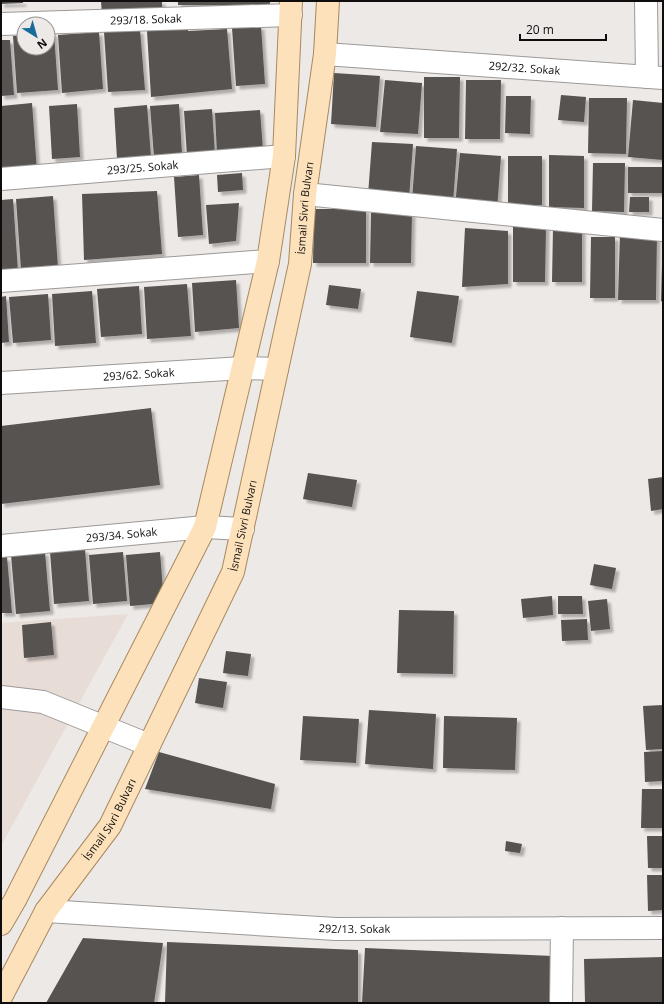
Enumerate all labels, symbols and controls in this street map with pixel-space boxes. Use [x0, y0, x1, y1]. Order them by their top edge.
street label: 293/18. Sokak [110, 10, 182, 28]
north arrow [16, 16, 56, 56]
scale bar [520, 16, 606, 42]
text: 20 m [526, 21, 554, 38]
text: N [34, 36, 50, 53]
street label: 292/32. Sokak [488, 58, 561, 78]
street label: 293/25. Sokak [106, 157, 179, 177]
street label: İsmail Sivri Bulvarı [293, 161, 317, 255]
street label: 293/62. Sokak [102, 364, 175, 384]
street label: İsmail Sivri Bulvarı [225, 479, 260, 573]
street label: 293/34. Sokak [85, 523, 158, 545]
street label: İsmail Sivri Bulvarı [79, 776, 139, 863]
street label: 292/13. Sokak [318, 920, 391, 936]

